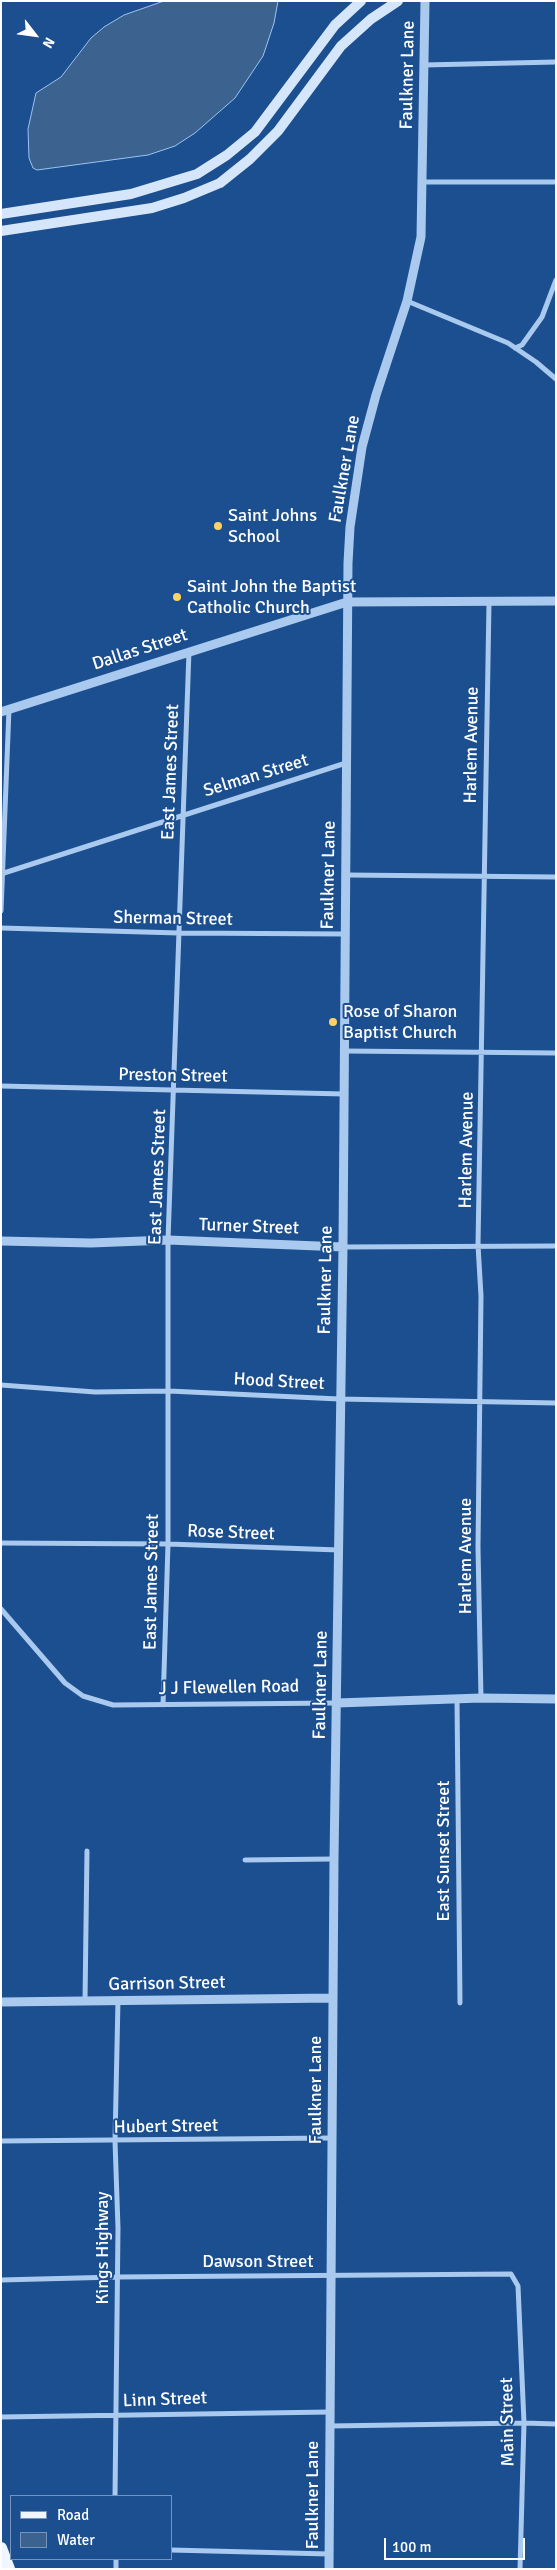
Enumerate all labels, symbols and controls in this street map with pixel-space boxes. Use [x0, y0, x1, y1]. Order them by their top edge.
north arrow [10, 10, 60, 60]
street label: Faulkner Lane [396, 20, 420, 130]
text: N [39, 34, 58, 51]
street label: Faulkner Lane [325, 414, 365, 524]
place label: Saint Johns School [228, 505, 317, 548]
marker: Saint Johns School [212, 520, 224, 532]
place label: Saint John the Baptist Catholic Church [187, 576, 356, 618]
marker: Saint John the Baptist Catholic Church [171, 591, 183, 603]
street label: Dallas Street [90, 624, 190, 676]
street label: Harlem Avenue [460, 687, 484, 803]
street label: East James Street [158, 704, 184, 840]
street label: Selman Street [201, 750, 311, 802]
street label: Faulkner Lane [317, 820, 341, 930]
street label: Sherman Street [113, 907, 233, 931]
place label: Rose of Sharon Baptist Church [343, 1001, 457, 1044]
marker: Rose of Sharon Baptist Church [327, 1016, 339, 1028]
street label: Preston Street [118, 1064, 228, 1088]
street label: Harlem Avenue [455, 1092, 479, 1208]
street label: East James Street [145, 1109, 171, 1245]
street label: Turner Street [199, 1214, 299, 1240]
street label: Faulkner Lane [314, 1225, 338, 1335]
street label: Hood Street [233, 1369, 325, 1395]
street label: Harlem Avenue [455, 1498, 477, 1614]
street label: East James Street [140, 1514, 164, 1650]
street label: Rose Street [187, 1521, 275, 1545]
street label: Faulkner Lane [309, 1630, 333, 1740]
street label: J J Flewellen Road [159, 1676, 299, 1700]
street label: East Sunset Street [433, 1780, 455, 1922]
street label: Garrison Street [108, 1972, 226, 1996]
street label: Faulkner Lane [305, 2036, 327, 2144]
street label: Hubert Street [113, 2115, 219, 2139]
street label: Kings Highway [92, 2192, 114, 2304]
street label: Dawson Street [202, 2251, 314, 2273]
street label: Main Street [496, 2377, 520, 2467]
street label: Linn Street [122, 2388, 208, 2412]
street label: Faulkner Lane [302, 2441, 324, 2549]
legend [10, 2495, 172, 2560]
text: Road [57, 2506, 89, 2524]
scale bar [387, 2528, 528, 2560]
text: Water [57, 2531, 95, 2549]
text: 100 m [392, 2538, 432, 2556]

